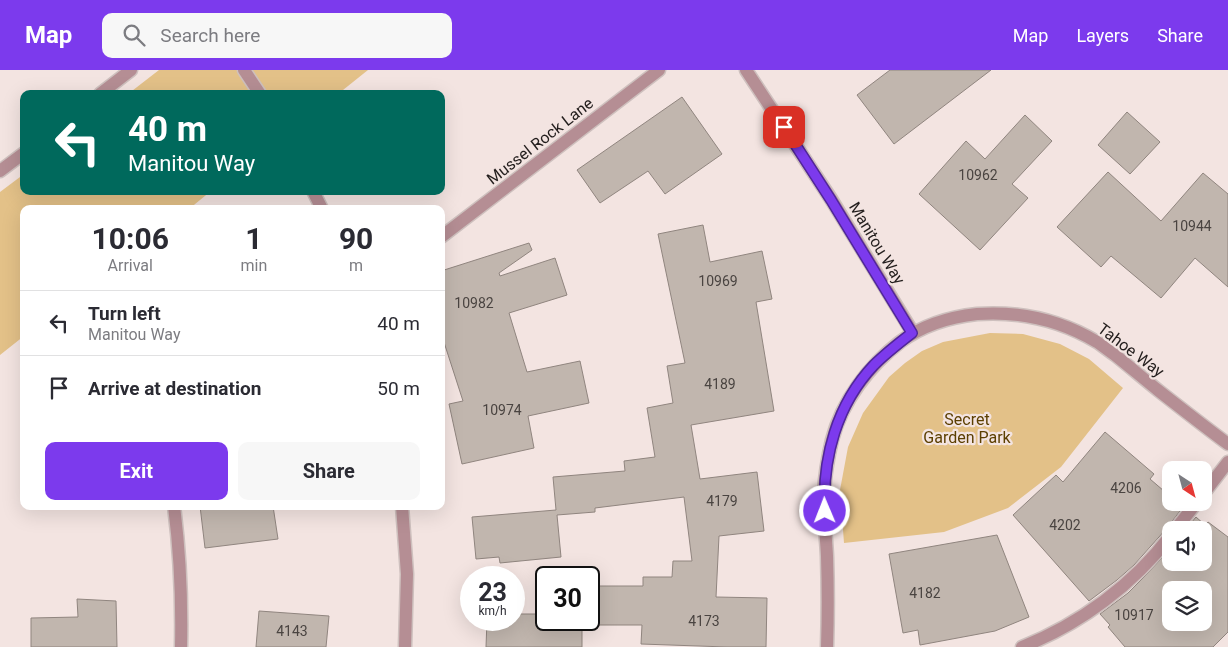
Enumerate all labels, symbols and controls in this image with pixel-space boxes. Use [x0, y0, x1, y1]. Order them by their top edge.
search box [102, 13, 452, 58]
text: Map [25, 21, 72, 49]
icon: search [120, 21, 148, 49]
text: Search here [160, 24, 260, 47]
text: Map [1013, 25, 1048, 46]
text: Layers [1076, 25, 1129, 46]
text: Share [1157, 25, 1203, 46]
street label: Mussel Rock Lane [483, 94, 597, 188]
pin [763, 106, 805, 148]
text: 40 m [128, 109, 207, 150]
icon: left [45, 110, 110, 175]
icon: arrive [770, 113, 798, 141]
text: Manitou Way [128, 151, 255, 176]
house number: 10962 [958, 167, 998, 183]
street label: Manitou Way [845, 198, 909, 288]
house number: 10944 [1172, 218, 1212, 234]
text: 10:06 [92, 221, 169, 256]
text: 1 [245, 221, 263, 256]
text: 90 [339, 221, 373, 256]
text: Arrival [108, 256, 153, 275]
text: min [241, 256, 267, 275]
text: m [349, 256, 363, 275]
house number: 10969 [698, 273, 738, 289]
house number: 10982 [454, 295, 494, 311]
text: Turn left [88, 302, 161, 325]
icon: left [45, 309, 73, 337]
text: 40 m [377, 312, 420, 335]
street label: Tahoe Way [1094, 319, 1168, 381]
text: Manitou Way [88, 325, 180, 344]
icon: arrive [45, 374, 73, 402]
house number: 4189 [704, 376, 736, 392]
text: Arrive at destination [88, 377, 261, 400]
text: 50 m [377, 377, 420, 400]
house number: 10974 [482, 402, 522, 418]
park label: Secret Garden Park [923, 410, 1012, 447]
button: Exit [45, 442, 228, 500]
button: Share [238, 442, 420, 500]
north arrow [1162, 461, 1212, 511]
map controls [1162, 461, 1212, 631]
house number: 4206 [1110, 480, 1142, 496]
position arrow [798, 484, 850, 536]
house number: 4179 [706, 493, 738, 509]
house number: 4202 [1049, 517, 1081, 533]
button: sound [1162, 521, 1212, 571]
speed limit sign: 30 [535, 566, 600, 631]
text: 23 [478, 578, 507, 607]
button: layers [1162, 581, 1212, 631]
house number: 4182 [909, 585, 941, 601]
text: km/h [478, 604, 507, 618]
house number: 10917 [1114, 607, 1154, 623]
house number: 4173 [688, 613, 720, 629]
house number: 4143 [276, 623, 308, 639]

